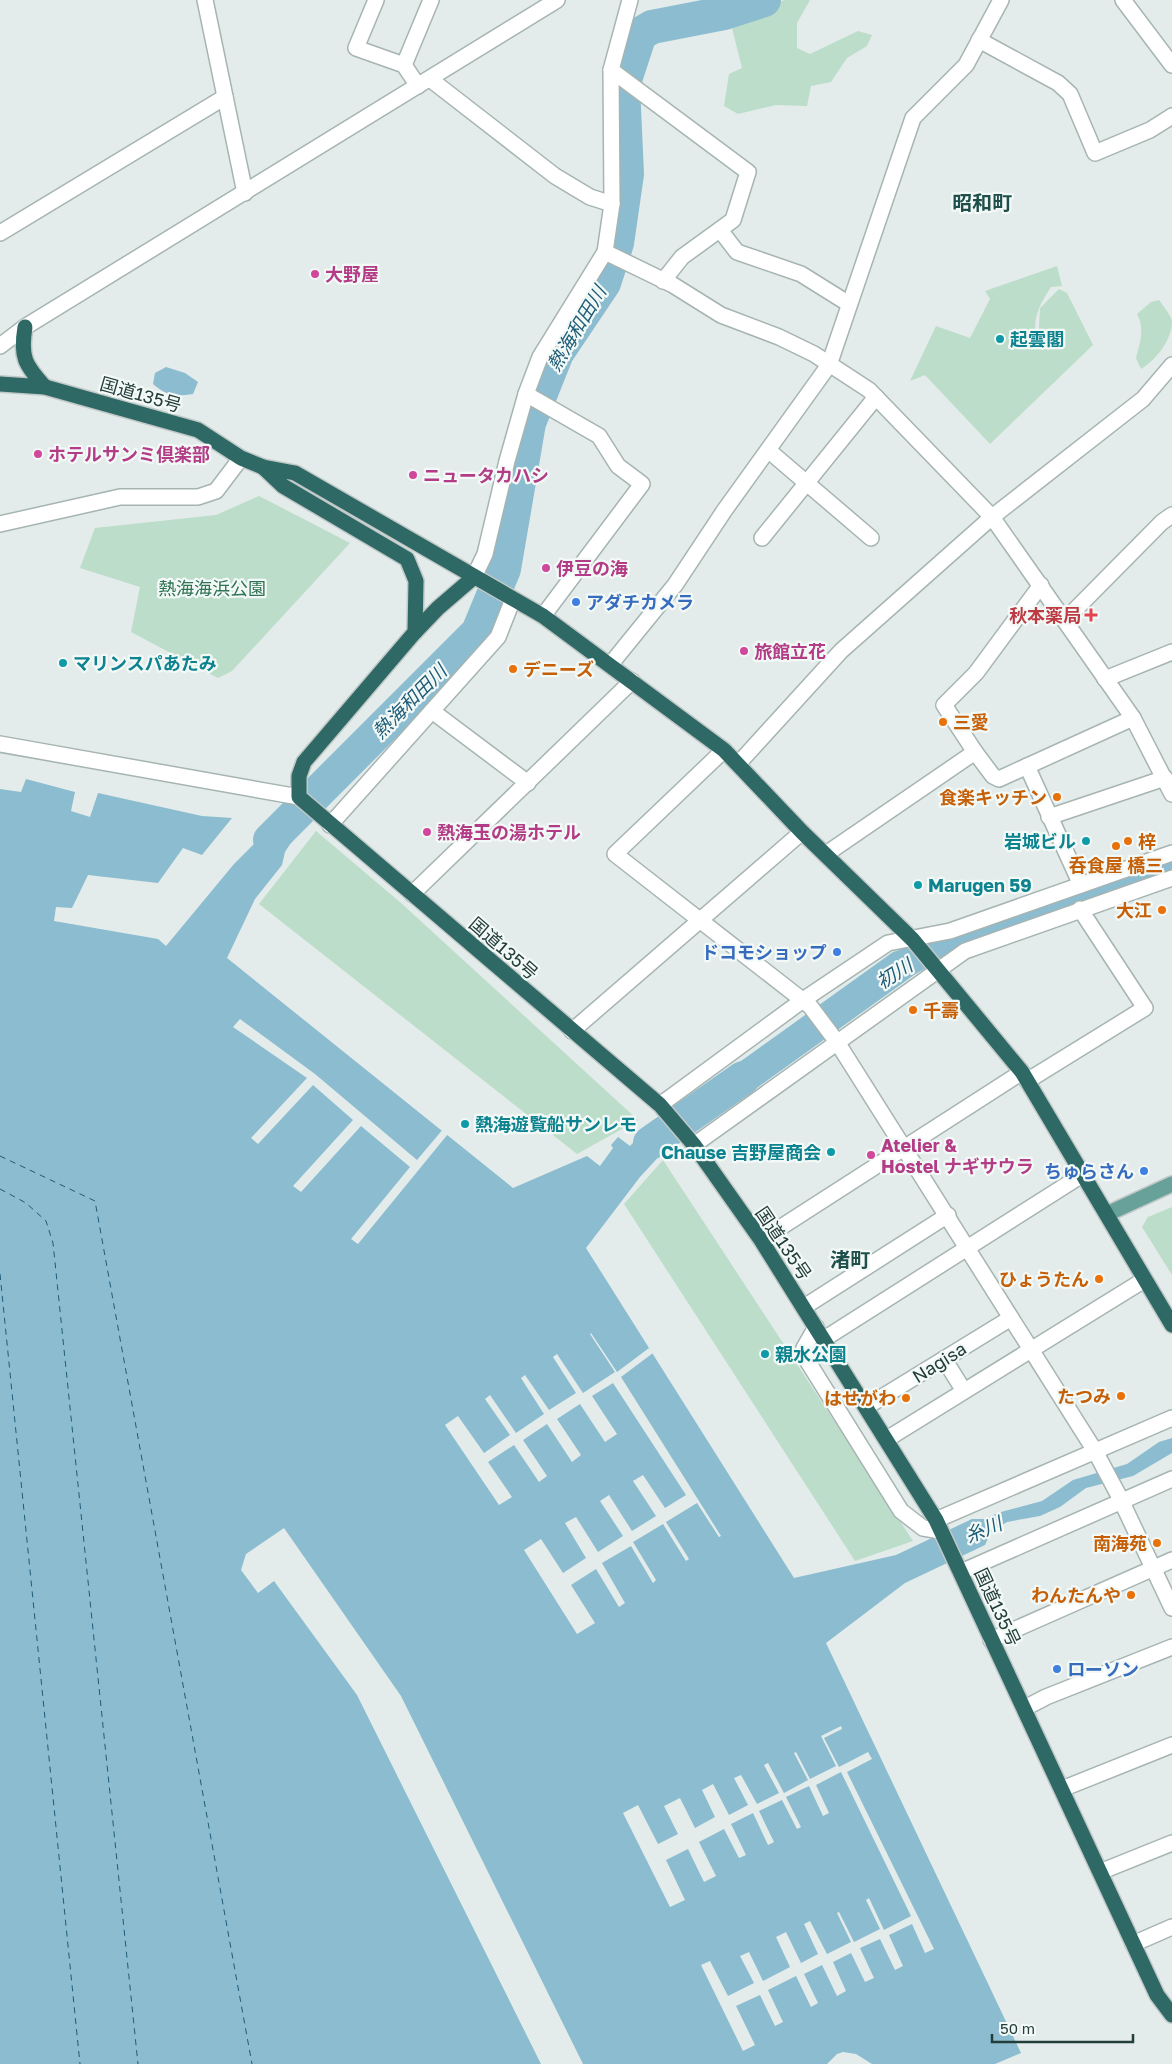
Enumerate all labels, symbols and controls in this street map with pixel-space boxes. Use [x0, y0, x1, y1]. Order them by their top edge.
district label: 昭和町 [952, 190, 1012, 214]
place label: 大野屋 [325, 263, 379, 285]
marker: 大野屋 [309, 268, 321, 280]
water label: 熱海和田川 [542, 280, 611, 375]
place label: 起雲閣 [1010, 328, 1064, 350]
marker: 起雲閣 [994, 333, 1006, 345]
street label: 国道135号 [98, 372, 184, 416]
place label: ホテルサンミ倶楽部 [48, 443, 210, 465]
marker: ホテルサンミ倶楽部 [32, 448, 44, 460]
place label: ニュータカハシ [423, 464, 549, 486]
marker: ニュータカハシ [407, 469, 419, 481]
place label: 伊豆の海 [556, 557, 628, 579]
marker: 伊豆の海 [540, 562, 552, 574]
park label: 熱海海浜公園 [158, 577, 266, 599]
place label: アダチカメラ [586, 591, 694, 613]
marker: アダチカメラ [570, 596, 582, 608]
place label: 秋本薬局 [1009, 604, 1081, 626]
marker: 秋本薬局 [1085, 609, 1097, 621]
place label: 旅館立花 [754, 640, 826, 662]
marker: 旅館立花 [738, 645, 750, 657]
place label: マリンスパあたみ [73, 652, 217, 674]
marker: マリンスパあたみ [57, 657, 69, 669]
water label: 熱海和田川 [367, 658, 452, 743]
place label: デニーズ [523, 658, 594, 680]
marker: デニーズ [507, 663, 519, 675]
place label: 三愛 [953, 711, 989, 733]
marker: 三愛 [937, 716, 949, 728]
place label: 食楽キッチン [939, 786, 1047, 808]
marker: 食楽キッチン [1051, 791, 1063, 803]
place label: 熱海玉の湯ホテル [437, 821, 581, 843]
marker: 熱海玉の湯ホテル [421, 826, 433, 838]
place label: 岩城ビル [1004, 830, 1076, 852]
place label: 梓 [1138, 830, 1156, 852]
marker: 岩城ビル [1080, 835, 1092, 847]
marker: 梓 [1122, 835, 1134, 847]
marker: 呑食屋 橋三 [1110, 840, 1122, 852]
place label: 呑食屋 橋三 [1069, 854, 1163, 876]
place label: Marugen 59 [928, 874, 1032, 896]
marker: Marugen 59 [912, 879, 924, 891]
place label: 大江 [1116, 899, 1152, 921]
marker: 大江 [1156, 904, 1168, 916]
street label: 国道135号 [465, 912, 543, 984]
place label: ドコモショップ [701, 941, 827, 963]
marker: ドコモショップ [831, 946, 843, 958]
water label: 初川 [872, 952, 918, 993]
place label: 千壽 [923, 999, 959, 1021]
marker: 千壽 [907, 1004, 919, 1016]
place label: 熱海遊覧船サンレモ [475, 1113, 637, 1135]
marker: 熱海遊覧船サンレモ [459, 1118, 471, 1130]
place label: Atelier & Hostel ナギサウラ [881, 1134, 1034, 1177]
place label: Chause 吉野屋商会 [661, 1141, 821, 1163]
marker: Chause 吉野屋商会 [825, 1146, 837, 1158]
marker: Atelier & Hostel ナギサウラ [865, 1149, 877, 1161]
place label: ちゅらさん [1044, 1160, 1134, 1182]
marker: ちゅらさん [1138, 1165, 1150, 1177]
street label: 国道135号 [751, 1202, 817, 1284]
district label: 渚町 [830, 1247, 870, 1271]
place label: ひょうたん [999, 1268, 1089, 1290]
marker: ひょうたん [1093, 1273, 1105, 1285]
street label: Nagisa [908, 1337, 970, 1387]
place label: 親水公園 [775, 1343, 847, 1365]
marker: 親水公園 [759, 1348, 771, 1360]
place label: たつみ [1057, 1385, 1111, 1407]
place label: はせがわ [824, 1387, 896, 1409]
marker: たつみ [1115, 1390, 1127, 1402]
marker: はせがわ [900, 1392, 912, 1404]
water label: 糸川 [961, 1510, 1007, 1547]
place label: 南海苑 [1093, 1532, 1147, 1554]
marker: 南海苑 [1151, 1537, 1163, 1549]
street label: 国道135号 [970, 1564, 1026, 1650]
place label: わんたんや [1031, 1584, 1121, 1606]
marker: わんたんや [1125, 1589, 1137, 1601]
place label: ローソン [1067, 1658, 1139, 1680]
marker: ローソン [1051, 1663, 1063, 1675]
scale bar [992, 2012, 1133, 2044]
text: 50 m [1000, 2019, 1035, 2037]

